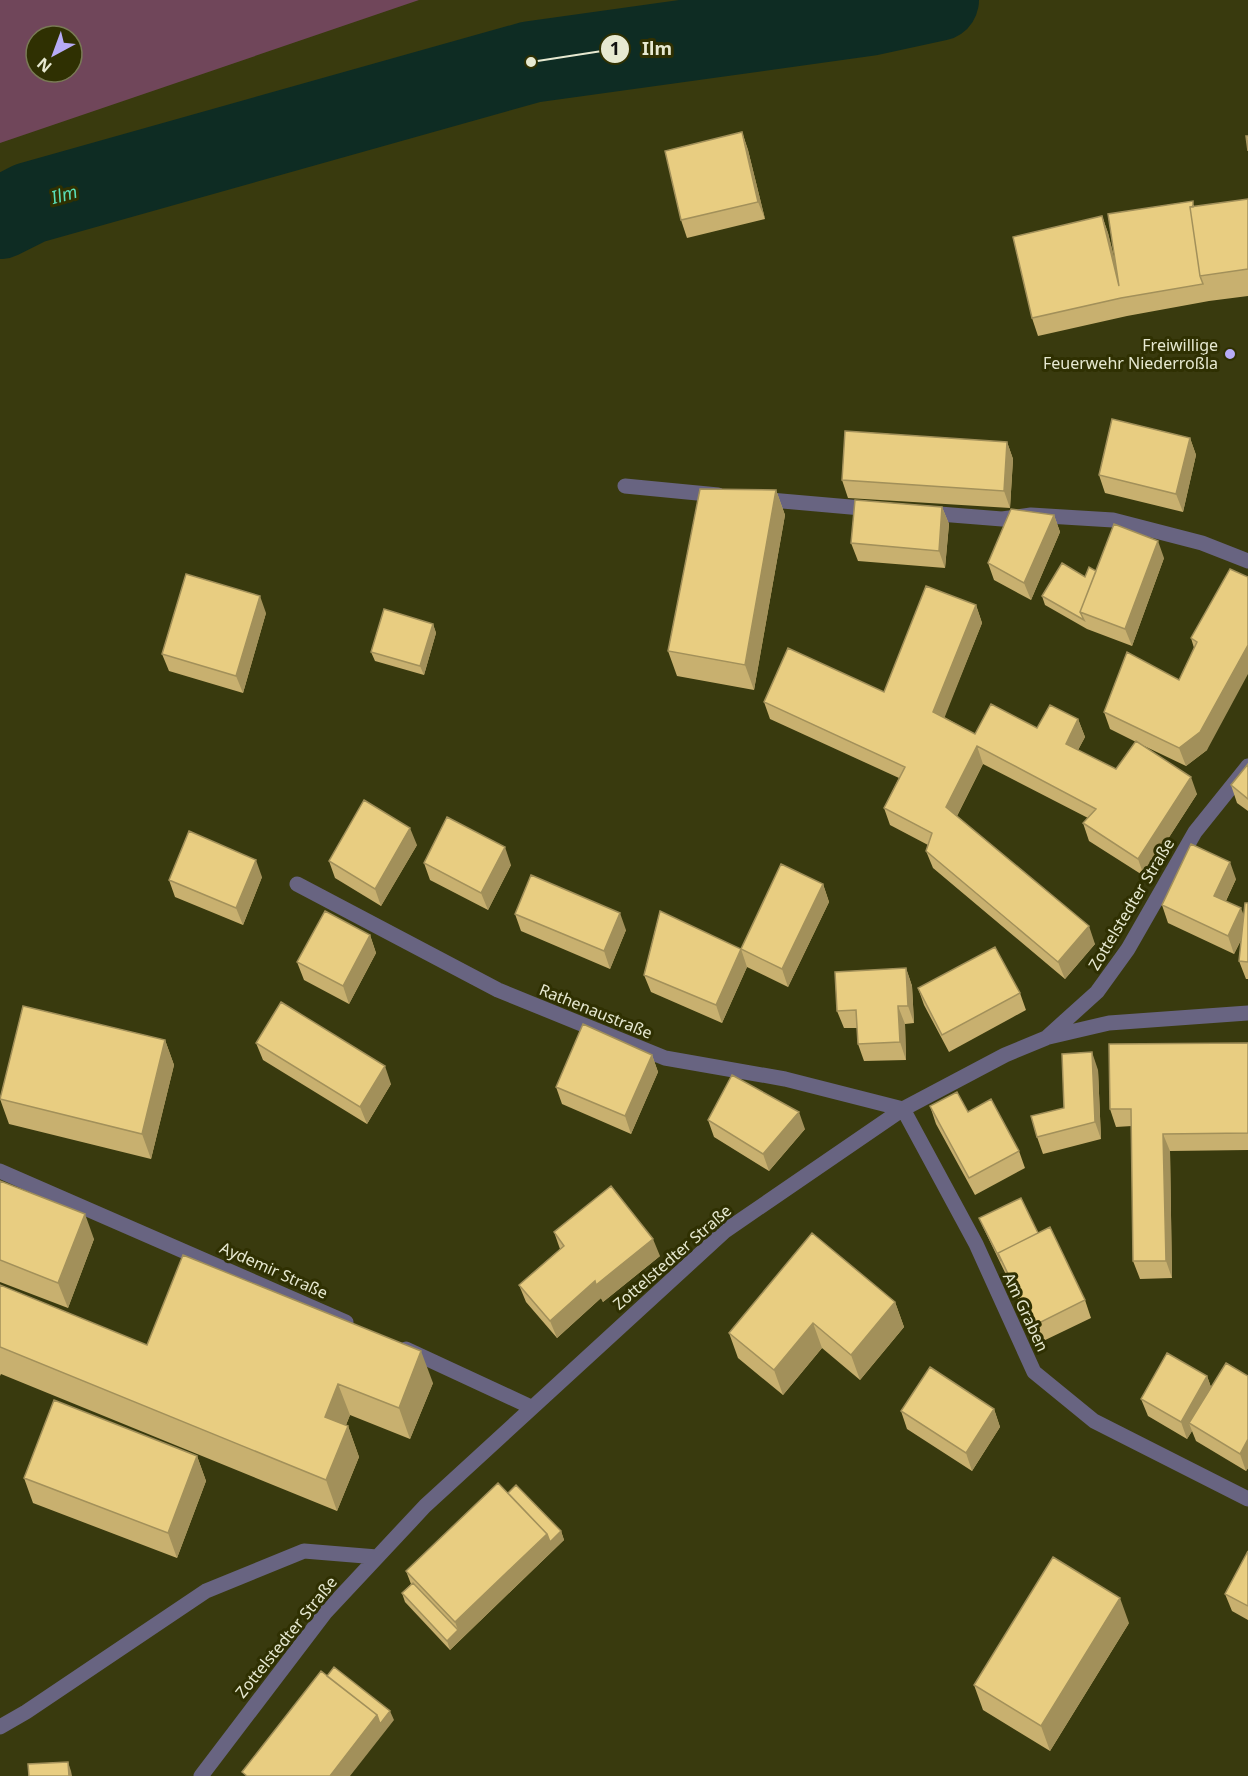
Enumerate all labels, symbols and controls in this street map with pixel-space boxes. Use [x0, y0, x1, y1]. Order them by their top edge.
north arrow [24, 24, 84, 84]
callout: Ilm [600, 31, 684, 67]
text: 1 [610, 36, 620, 60]
text: Ilm [642, 36, 672, 60]
text: N [32, 53, 56, 78]
water label: Ilm [47, 179, 80, 209]
place label: Freiwillige Feuerwehr Niederroßla [1043, 334, 1218, 374]
marker: Freiwillige Feuerwehr Niederroßla [1223, 347, 1237, 361]
street label: Zottelstedter Straße [1083, 834, 1179, 974]
street label: Rathenaustraße [536, 978, 656, 1044]
street label: Zottelstedter Straße [608, 1199, 736, 1315]
street label: Aydemir Straße [217, 1236, 331, 1304]
street label: Am Graben [998, 1269, 1054, 1355]
street label: Zottelstedter Straße [230, 1572, 342, 1702]

